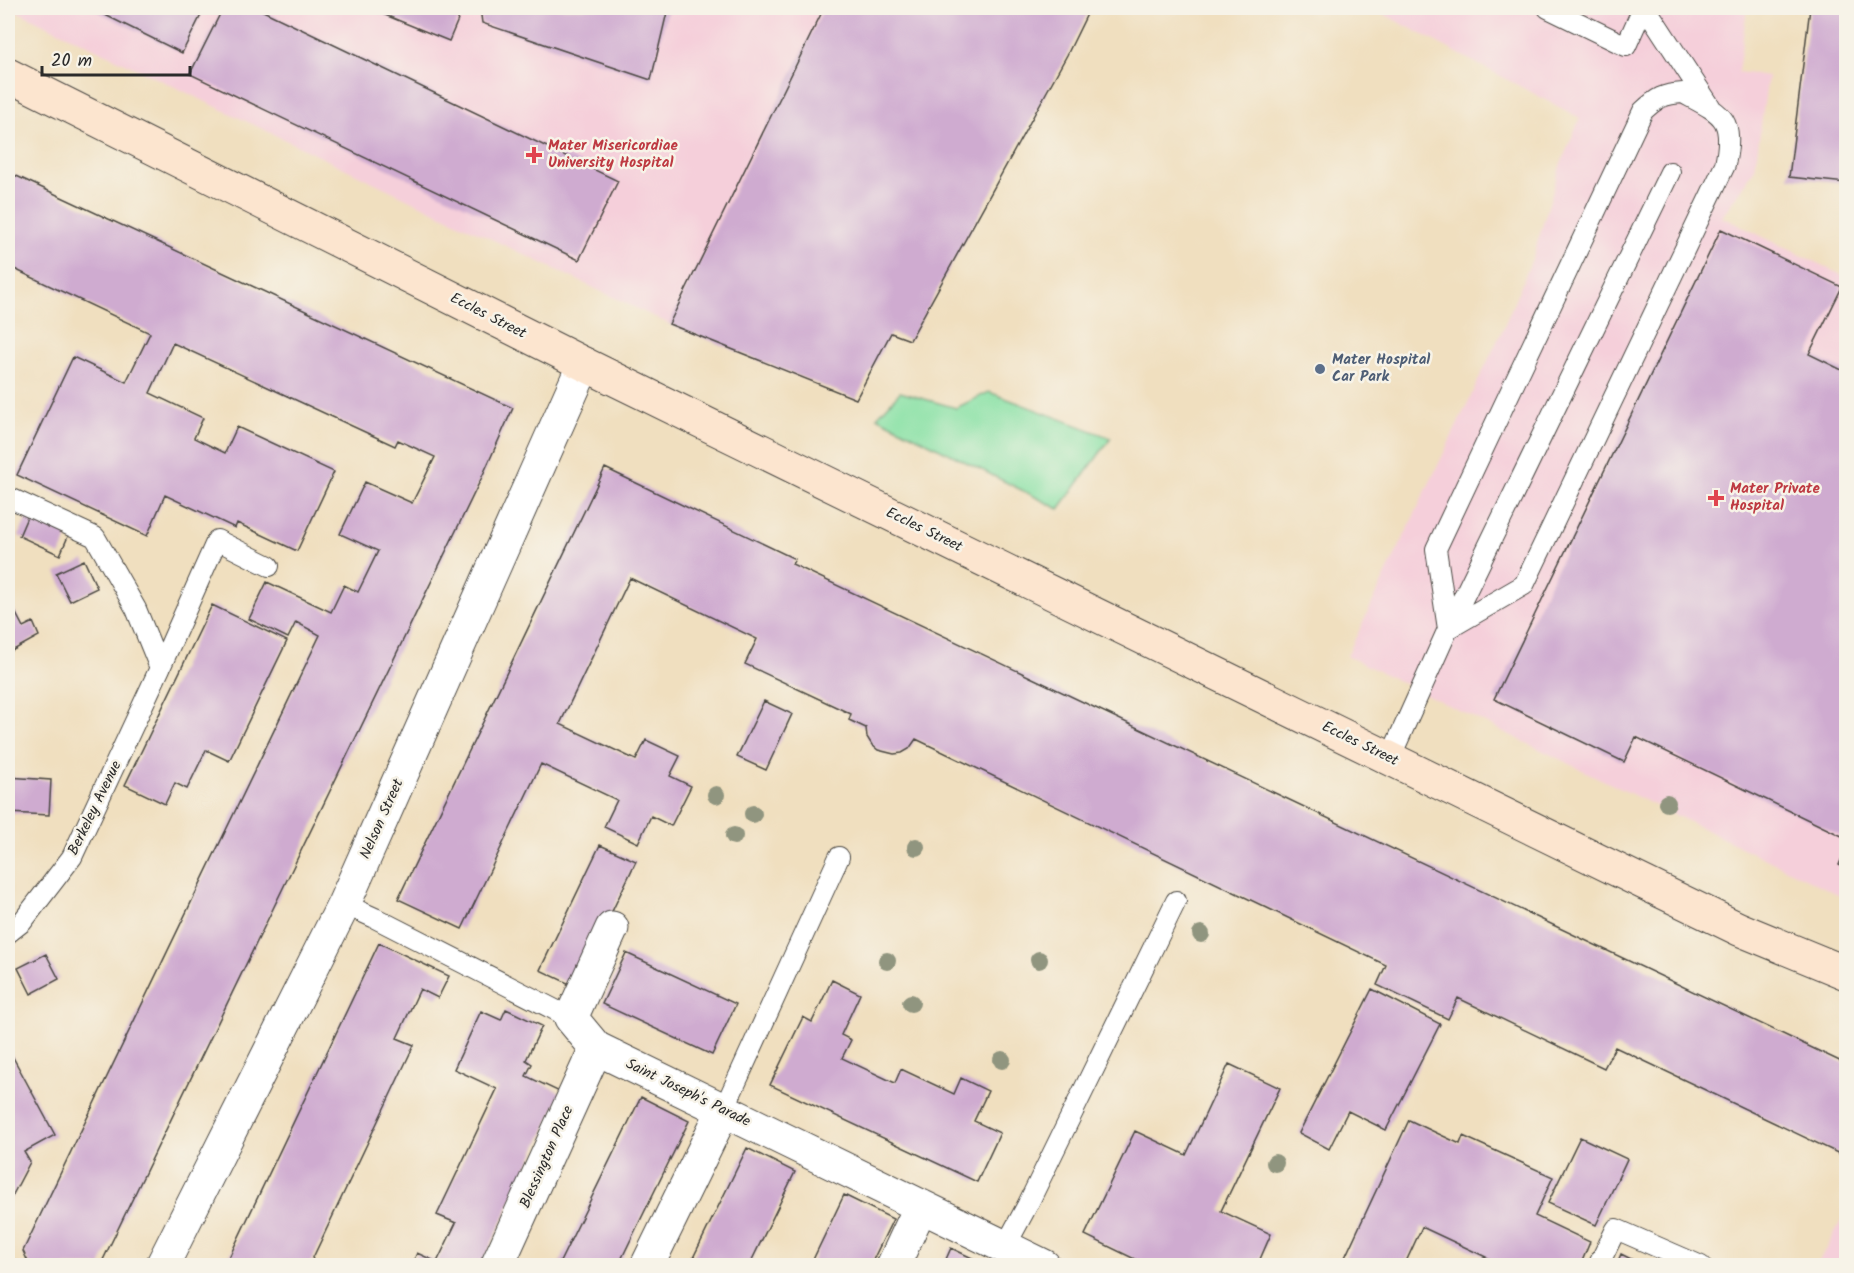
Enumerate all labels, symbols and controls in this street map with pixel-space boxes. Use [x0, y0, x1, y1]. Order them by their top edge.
scale bar [42, 39, 190, 77]
text: 20 m [51, 47, 92, 76]
place label: Mater Misericordiae University Hospital [548, 134, 678, 175]
marker: Mater Misericordiae University Hospital [525, 146, 543, 164]
street label: Eccles Street [446, 286, 531, 346]
place label: Mater Hospital Car Park [1332, 348, 1430, 389]
marker: Mater Hospital Car Park [1313, 362, 1327, 376]
place label: Mater Private Hospital [1730, 477, 1821, 518]
marker: Mater Private Hospital [1707, 489, 1725, 507]
street label: Eccles Street [881, 501, 967, 559]
street label: Eccles Street [1317, 715, 1403, 773]
street label: Berkeley Avenue [62, 756, 128, 859]
street label: Nelson Street [354, 775, 410, 863]
street label: Saint Joseph's Parade [621, 1052, 755, 1134]
street label: Blessington Place [514, 1101, 581, 1212]

